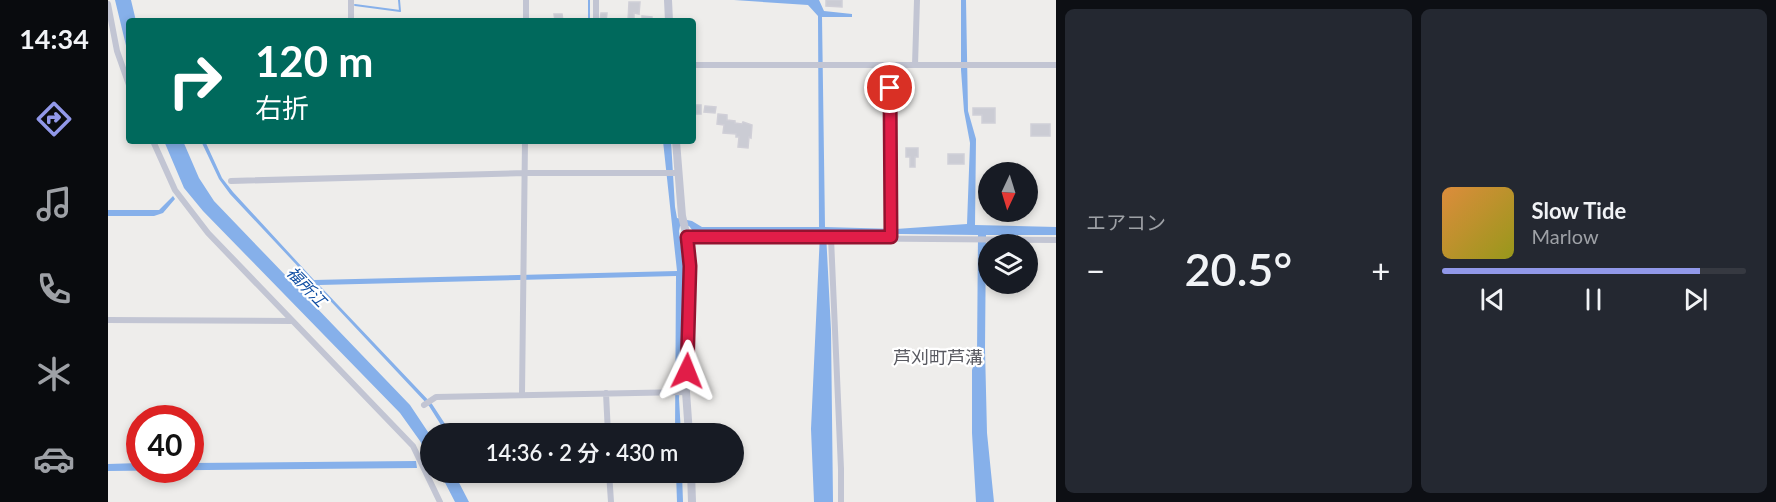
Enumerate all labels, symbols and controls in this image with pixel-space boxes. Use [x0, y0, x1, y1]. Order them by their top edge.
text: 14:34 [19, 22, 89, 55]
text: 120 m [255, 36, 373, 86]
icon: right [156, 42, 234, 120]
pin [864, 62, 915, 113]
icon: arrive [873, 71, 906, 104]
text: 右折 [255, 91, 309, 124]
icon: directions [33, 98, 75, 140]
north arrow [978, 162, 1038, 222]
map controls [978, 162, 1038, 294]
icon: music [33, 183, 75, 225]
text: Slow Tide [1532, 197, 1626, 224]
text: エアコン [1086, 210, 1166, 234]
text: Marlow [1532, 224, 1599, 248]
button: layers [978, 234, 1038, 294]
text: 20.5° [1184, 242, 1292, 296]
text: − [1086, 250, 1105, 290]
text: + [1371, 250, 1391, 290]
water label: 福所江 [283, 262, 332, 311]
icon: phone [33, 268, 75, 310]
icon: previous [1476, 283, 1509, 316]
icon: pause [1577, 283, 1610, 316]
icon: next [1679, 283, 1712, 316]
position arrow [655, 339, 719, 403]
district label: 芦刈町芦溝 [893, 346, 983, 368]
icon: climate [33, 353, 75, 395]
speed limit sign: 40 [126, 405, 204, 483]
icon: car [33, 438, 75, 480]
text: 14:36 · 2 分 · 430 m [486, 439, 678, 466]

